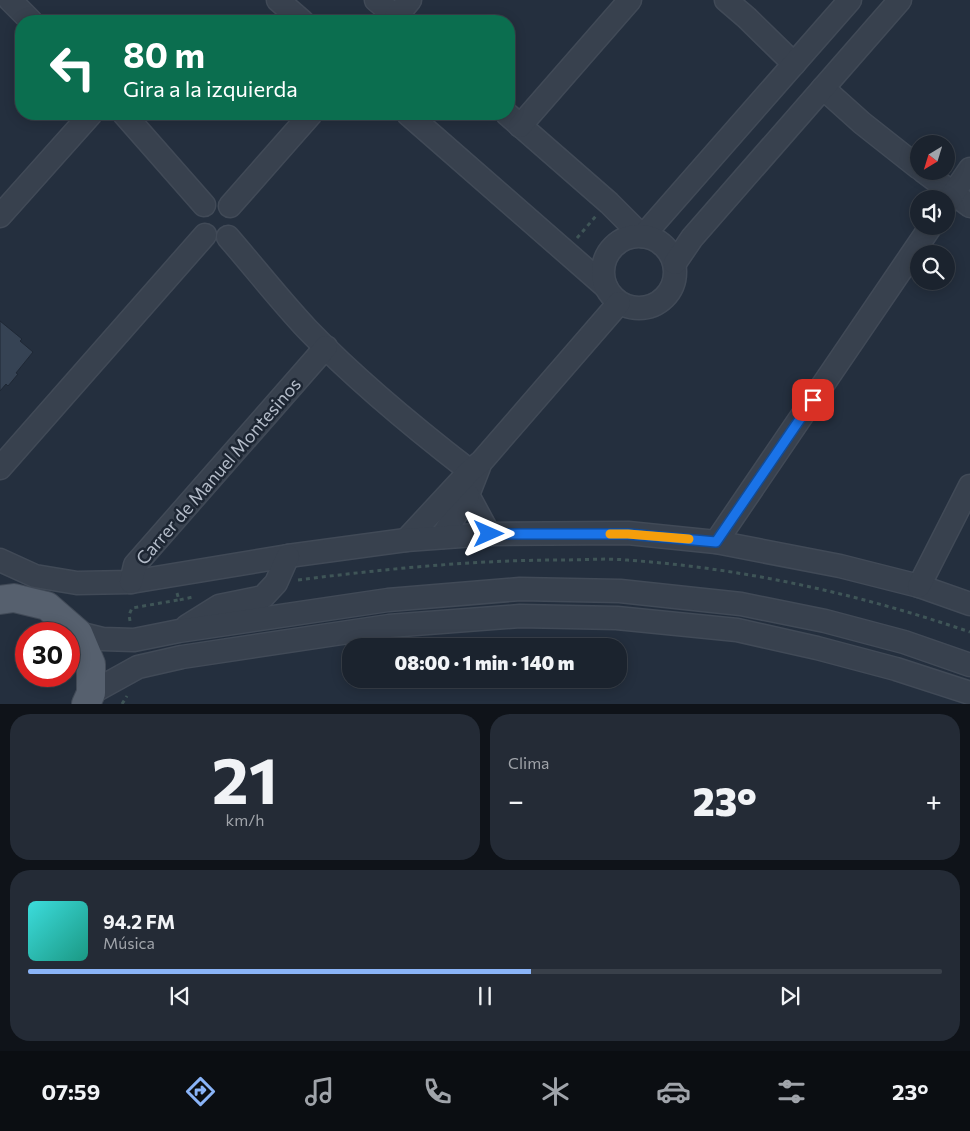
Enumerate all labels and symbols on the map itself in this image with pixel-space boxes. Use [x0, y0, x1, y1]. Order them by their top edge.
north arrow [910, 135, 955, 180]
street label: Carrer de Manuel Montesinos [131, 373, 305, 569]
pin [792, 379, 834, 421]
position arrow [462, 507, 514, 559]
speed limit sign: 30 [15, 622, 80, 687]

